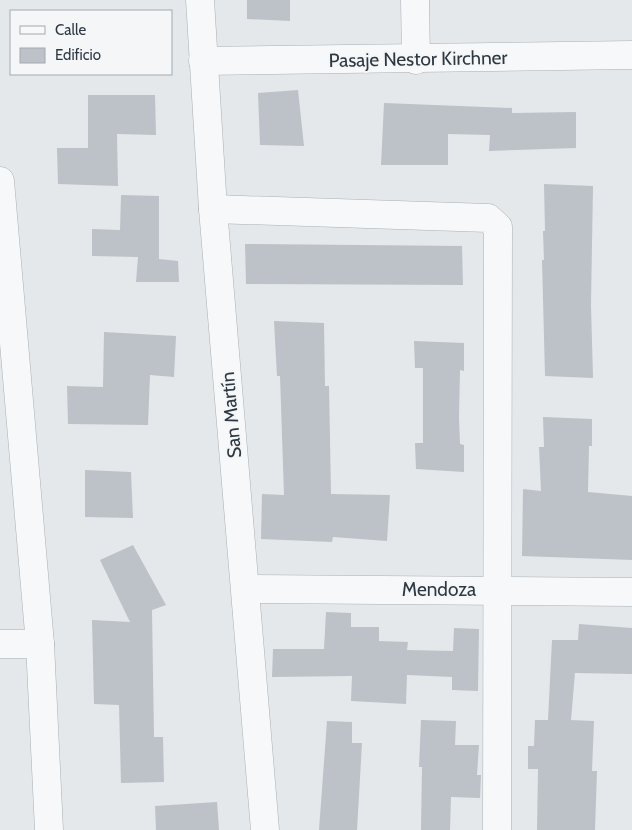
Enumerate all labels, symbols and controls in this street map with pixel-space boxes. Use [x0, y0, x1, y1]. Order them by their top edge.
legend [10, 10, 172, 75]
text: Calle [55, 21, 86, 39]
text: Edificio [55, 46, 101, 64]
street label: Pasaje Nestor Kirchner [328, 46, 508, 72]
street label: San Martín [216, 371, 246, 459]
street label: Mendoza [402, 578, 476, 601]

